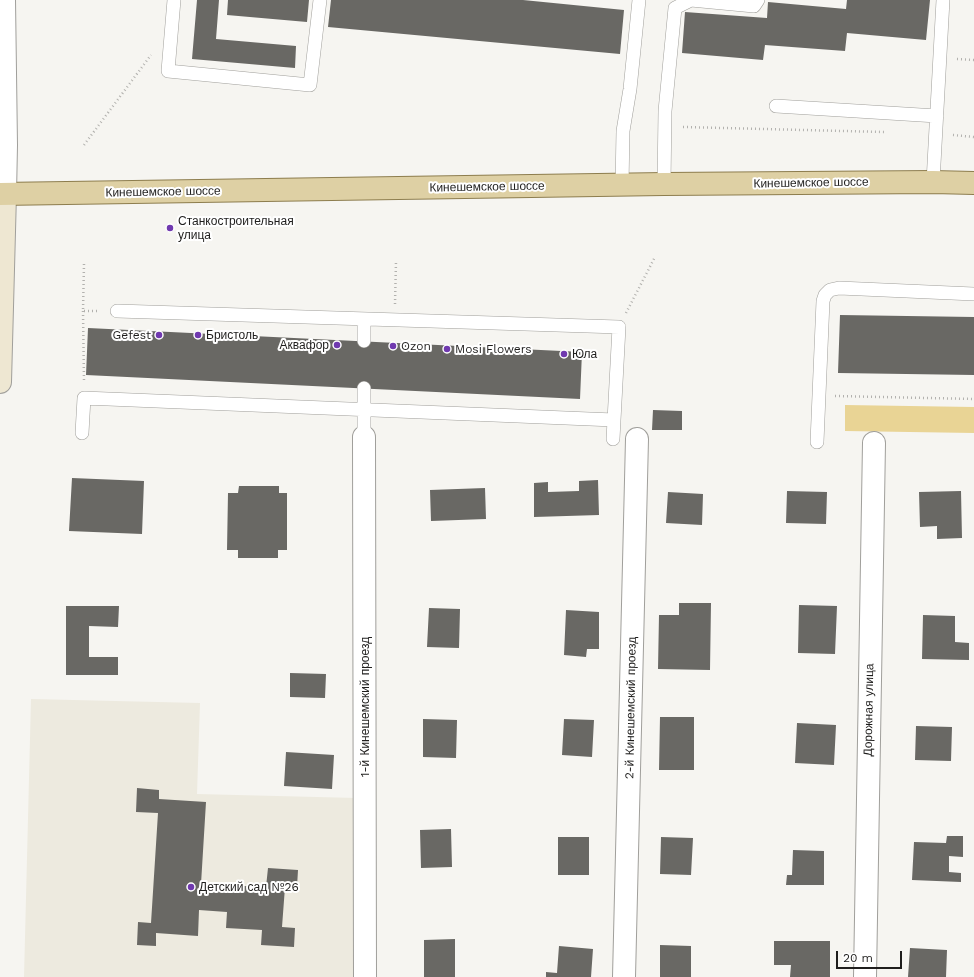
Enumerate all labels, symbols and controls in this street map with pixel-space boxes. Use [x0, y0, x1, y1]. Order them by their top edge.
street label: Кинешемское шоссе [753, 175, 869, 191]
street label: Кинешемское шоссе [429, 179, 545, 195]
street label: Кинешемское шоссе [105, 184, 221, 200]
place label: Станкостроительная улица [178, 214, 294, 242]
marker: Станкостроительная улица [165, 223, 175, 233]
place label: Gefest [113, 328, 151, 342]
place label: Бристоль [206, 328, 258, 342]
marker: Gefest [154, 330, 164, 340]
marker: Бристоль [193, 330, 203, 340]
place label: Аквафор [280, 338, 329, 352]
place label: Ozon [401, 339, 431, 353]
marker: Аквафор [332, 340, 342, 350]
marker: Ozon [388, 341, 398, 351]
place label: Mosi Flowers [455, 342, 532, 356]
marker: Mosi Flowers [442, 344, 452, 354]
place label: Юла [572, 347, 597, 361]
marker: Юла [559, 349, 569, 359]
street label: 1-й Кинешемский проезд [358, 637, 372, 777]
street label: 2-й Кинешемский проезд [623, 637, 639, 779]
street label: Дорожная улица [861, 663, 877, 757]
place label: Детский сад №26 [199, 880, 299, 894]
marker: Детский сад №26 [186, 882, 196, 892]
scale bar [838, 943, 904, 969]
text: 20 m [843, 951, 873, 965]

